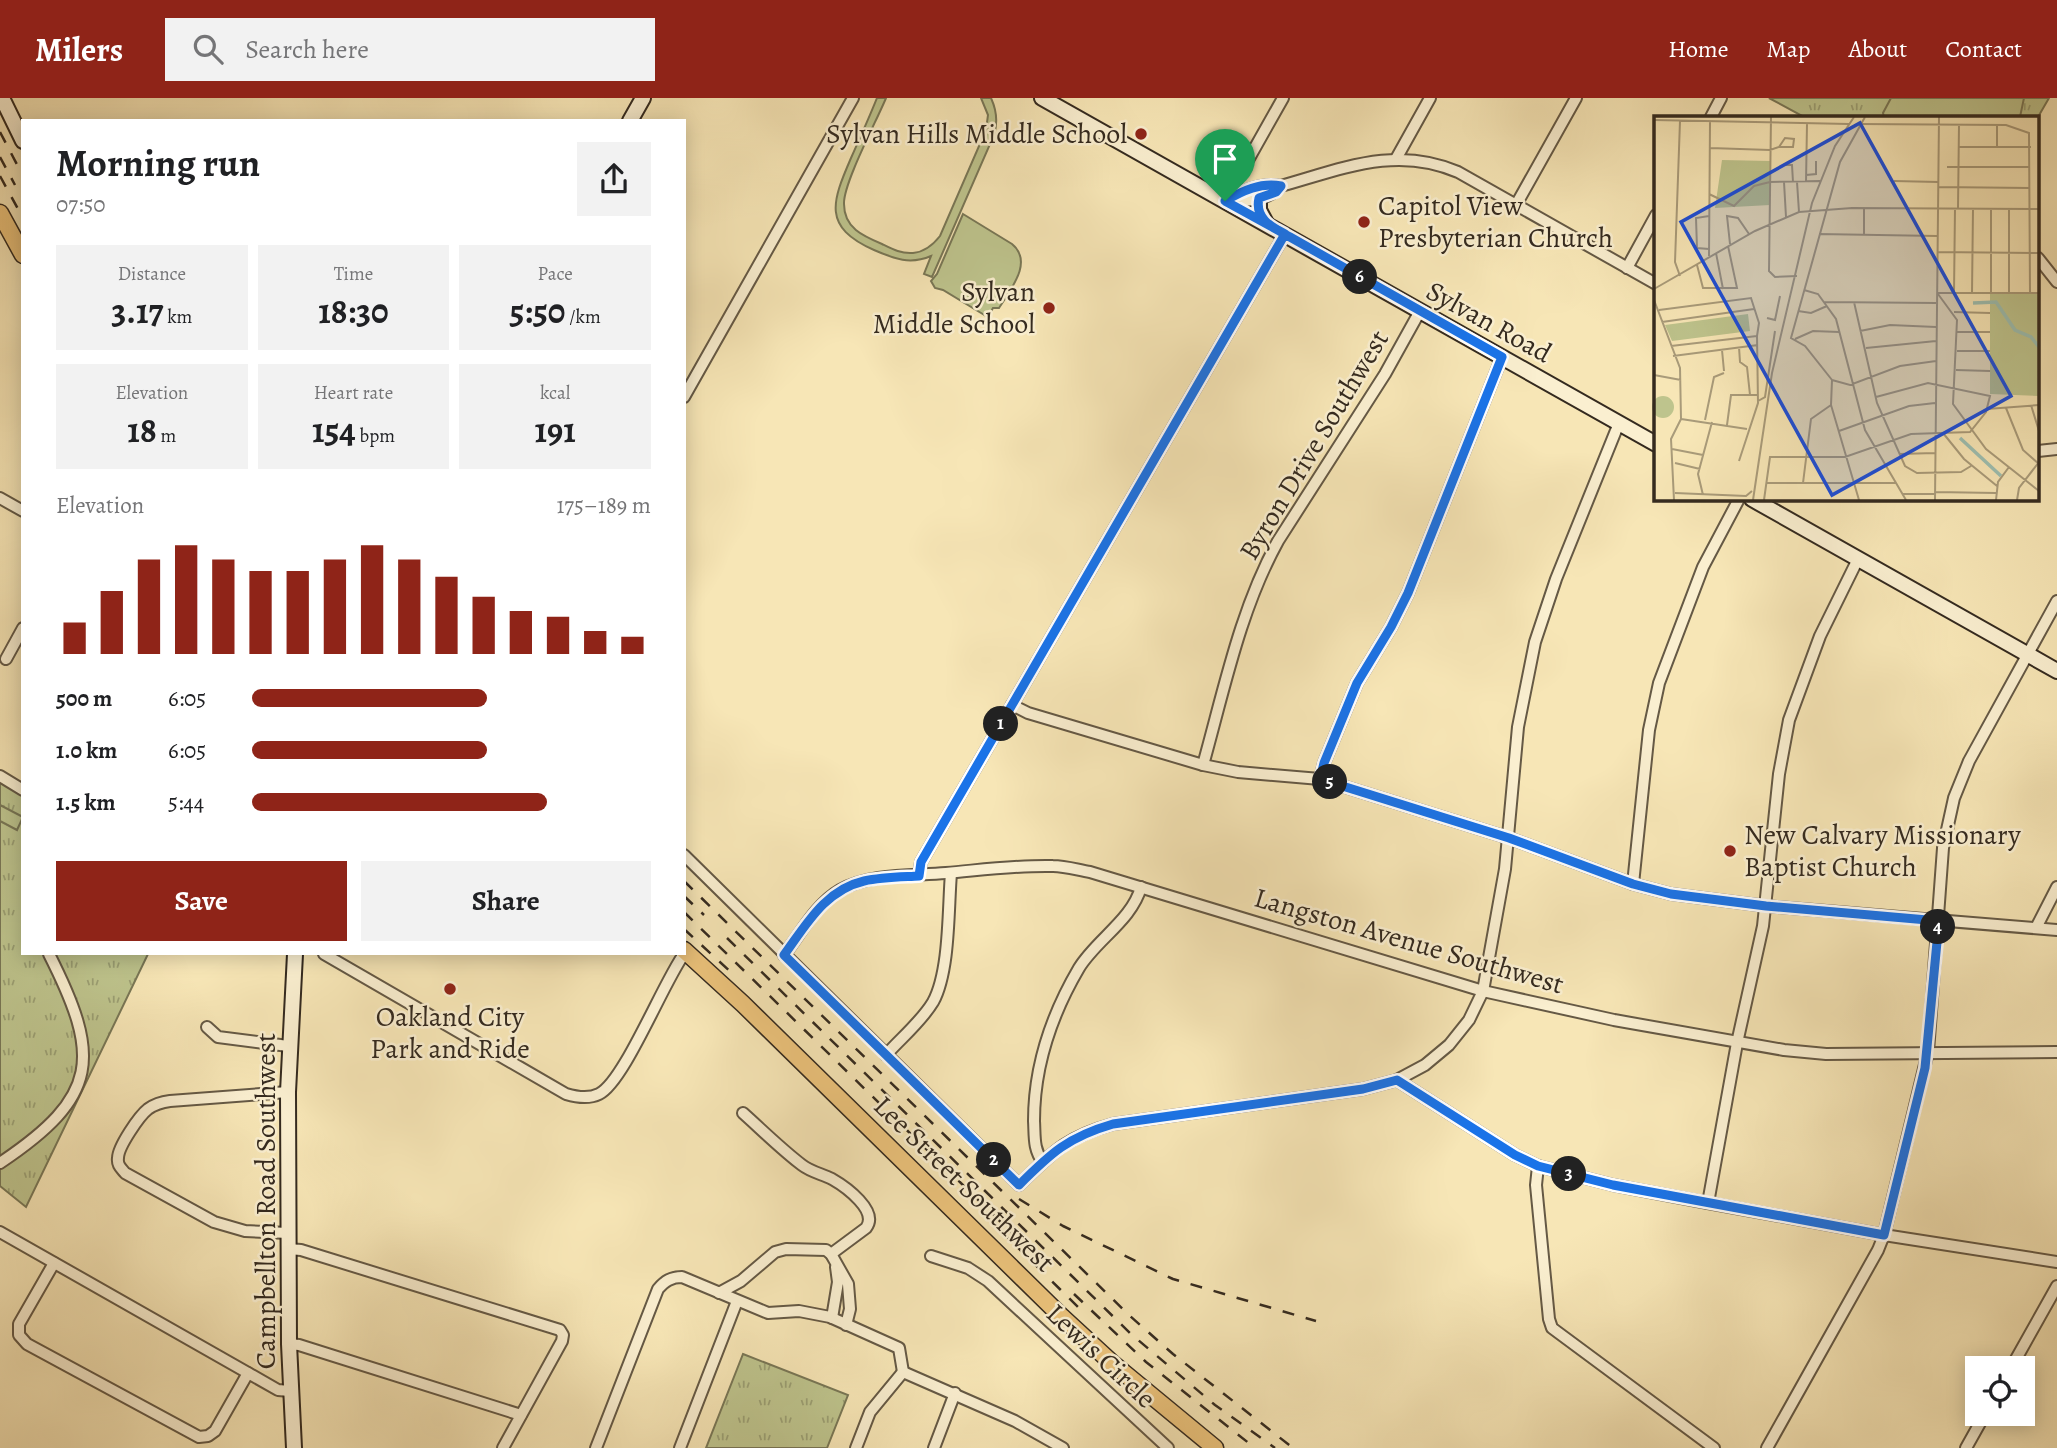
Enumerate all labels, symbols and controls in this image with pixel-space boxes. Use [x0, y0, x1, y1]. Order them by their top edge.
search box [165, 18, 655, 81]
text: Milers [35, 27, 123, 72]
icon: search [189, 30, 227, 68]
text: Search here [245, 32, 369, 67]
text: Home [1668, 33, 1729, 65]
text: Map [1767, 33, 1811, 65]
text: About [1849, 33, 1907, 65]
text: Contact [1945, 33, 2022, 65]
place label: Sylvan Hills Middle School [826, 115, 1127, 153]
inset map [1654, 116, 2039, 500]
marker: Sylvan Hills Middle School [1133, 126, 1149, 142]
pin [1195, 129, 1255, 201]
text: Morning run [56, 137, 260, 189]
icon: arrive [1206, 140, 1244, 178]
button: share [577, 142, 651, 216]
place label: Capitol View Presbyterian Church [1378, 187, 1613, 257]
text: 07:50 [56, 189, 106, 220]
marker: Capitol View Presbyterian Church [1356, 214, 1372, 230]
pin: 6 [1342, 260, 1378, 294]
text: Distance [118, 261, 186, 287]
text: Time [334, 261, 373, 287]
text: Pace [538, 261, 573, 287]
text: 6 [1355, 263, 1364, 289]
street label: Sylvan Road [1420, 272, 1559, 372]
place label: Sylvan Middle School [873, 273, 1035, 343]
text: 3.17 [111, 287, 163, 335]
text: 18:30 [318, 287, 389, 335]
text: 5:50 [510, 287, 565, 335]
marker: Sylvan Middle School [1041, 300, 1057, 316]
text: km [163, 304, 192, 330]
text: /km [565, 304, 601, 330]
street label: Byron Drive Southwest [1230, 323, 1398, 567]
text: Elevation [115, 380, 188, 406]
text: Heart rate [314, 380, 393, 406]
text: kcal [540, 380, 570, 406]
text: 18 [127, 406, 157, 454]
text: 154 [312, 406, 356, 454]
text: 191 [535, 406, 576, 454]
text: m [157, 423, 176, 449]
text: bpm [356, 423, 395, 449]
text: Elevation [56, 490, 144, 521]
text: 175–189 m [556, 490, 651, 521]
text: 500 m [56, 683, 112, 714]
text: 6:05 [168, 683, 206, 714]
pin: 1 [984, 706, 1018, 742]
text: 1 [997, 710, 1004, 736]
text: 1.0 km [56, 735, 117, 766]
text: 6:05 [168, 735, 206, 766]
pin: 5 [1312, 764, 1348, 800]
text: 5 [1325, 768, 1334, 794]
text: 1.5 km [56, 787, 116, 818]
text: 5:44 [168, 787, 204, 818]
place label: New Calvary Missionary Baptist Church [1744, 816, 2021, 886]
marker: New Calvary Missionary Baptist Church [1722, 843, 1738, 859]
button: Save [56, 861, 347, 941]
button: Share [361, 861, 651, 941]
street label: Langston Avenue Southwest [1250, 879, 1568, 1003]
pin: 4 [1920, 910, 1955, 944]
text: 4 [1933, 913, 1942, 939]
marker: Oakland City Park and Ride [442, 981, 458, 997]
place label: Oakland City Park and Ride [370, 998, 530, 1068]
street label: Campbellton Road Southwest [247, 1033, 285, 1369]
street label: Lee Street Southwest [865, 1087, 1063, 1281]
pin: 2 [976, 1142, 1012, 1178]
text: 2 [989, 1146, 998, 1172]
pin: 3 [1552, 1156, 1586, 1192]
text: 3 [1564, 1160, 1573, 1186]
street label: Lewis Circle [1038, 1295, 1164, 1417]
map controls [1965, 1356, 2035, 1426]
button: locate [1965, 1356, 2035, 1426]

